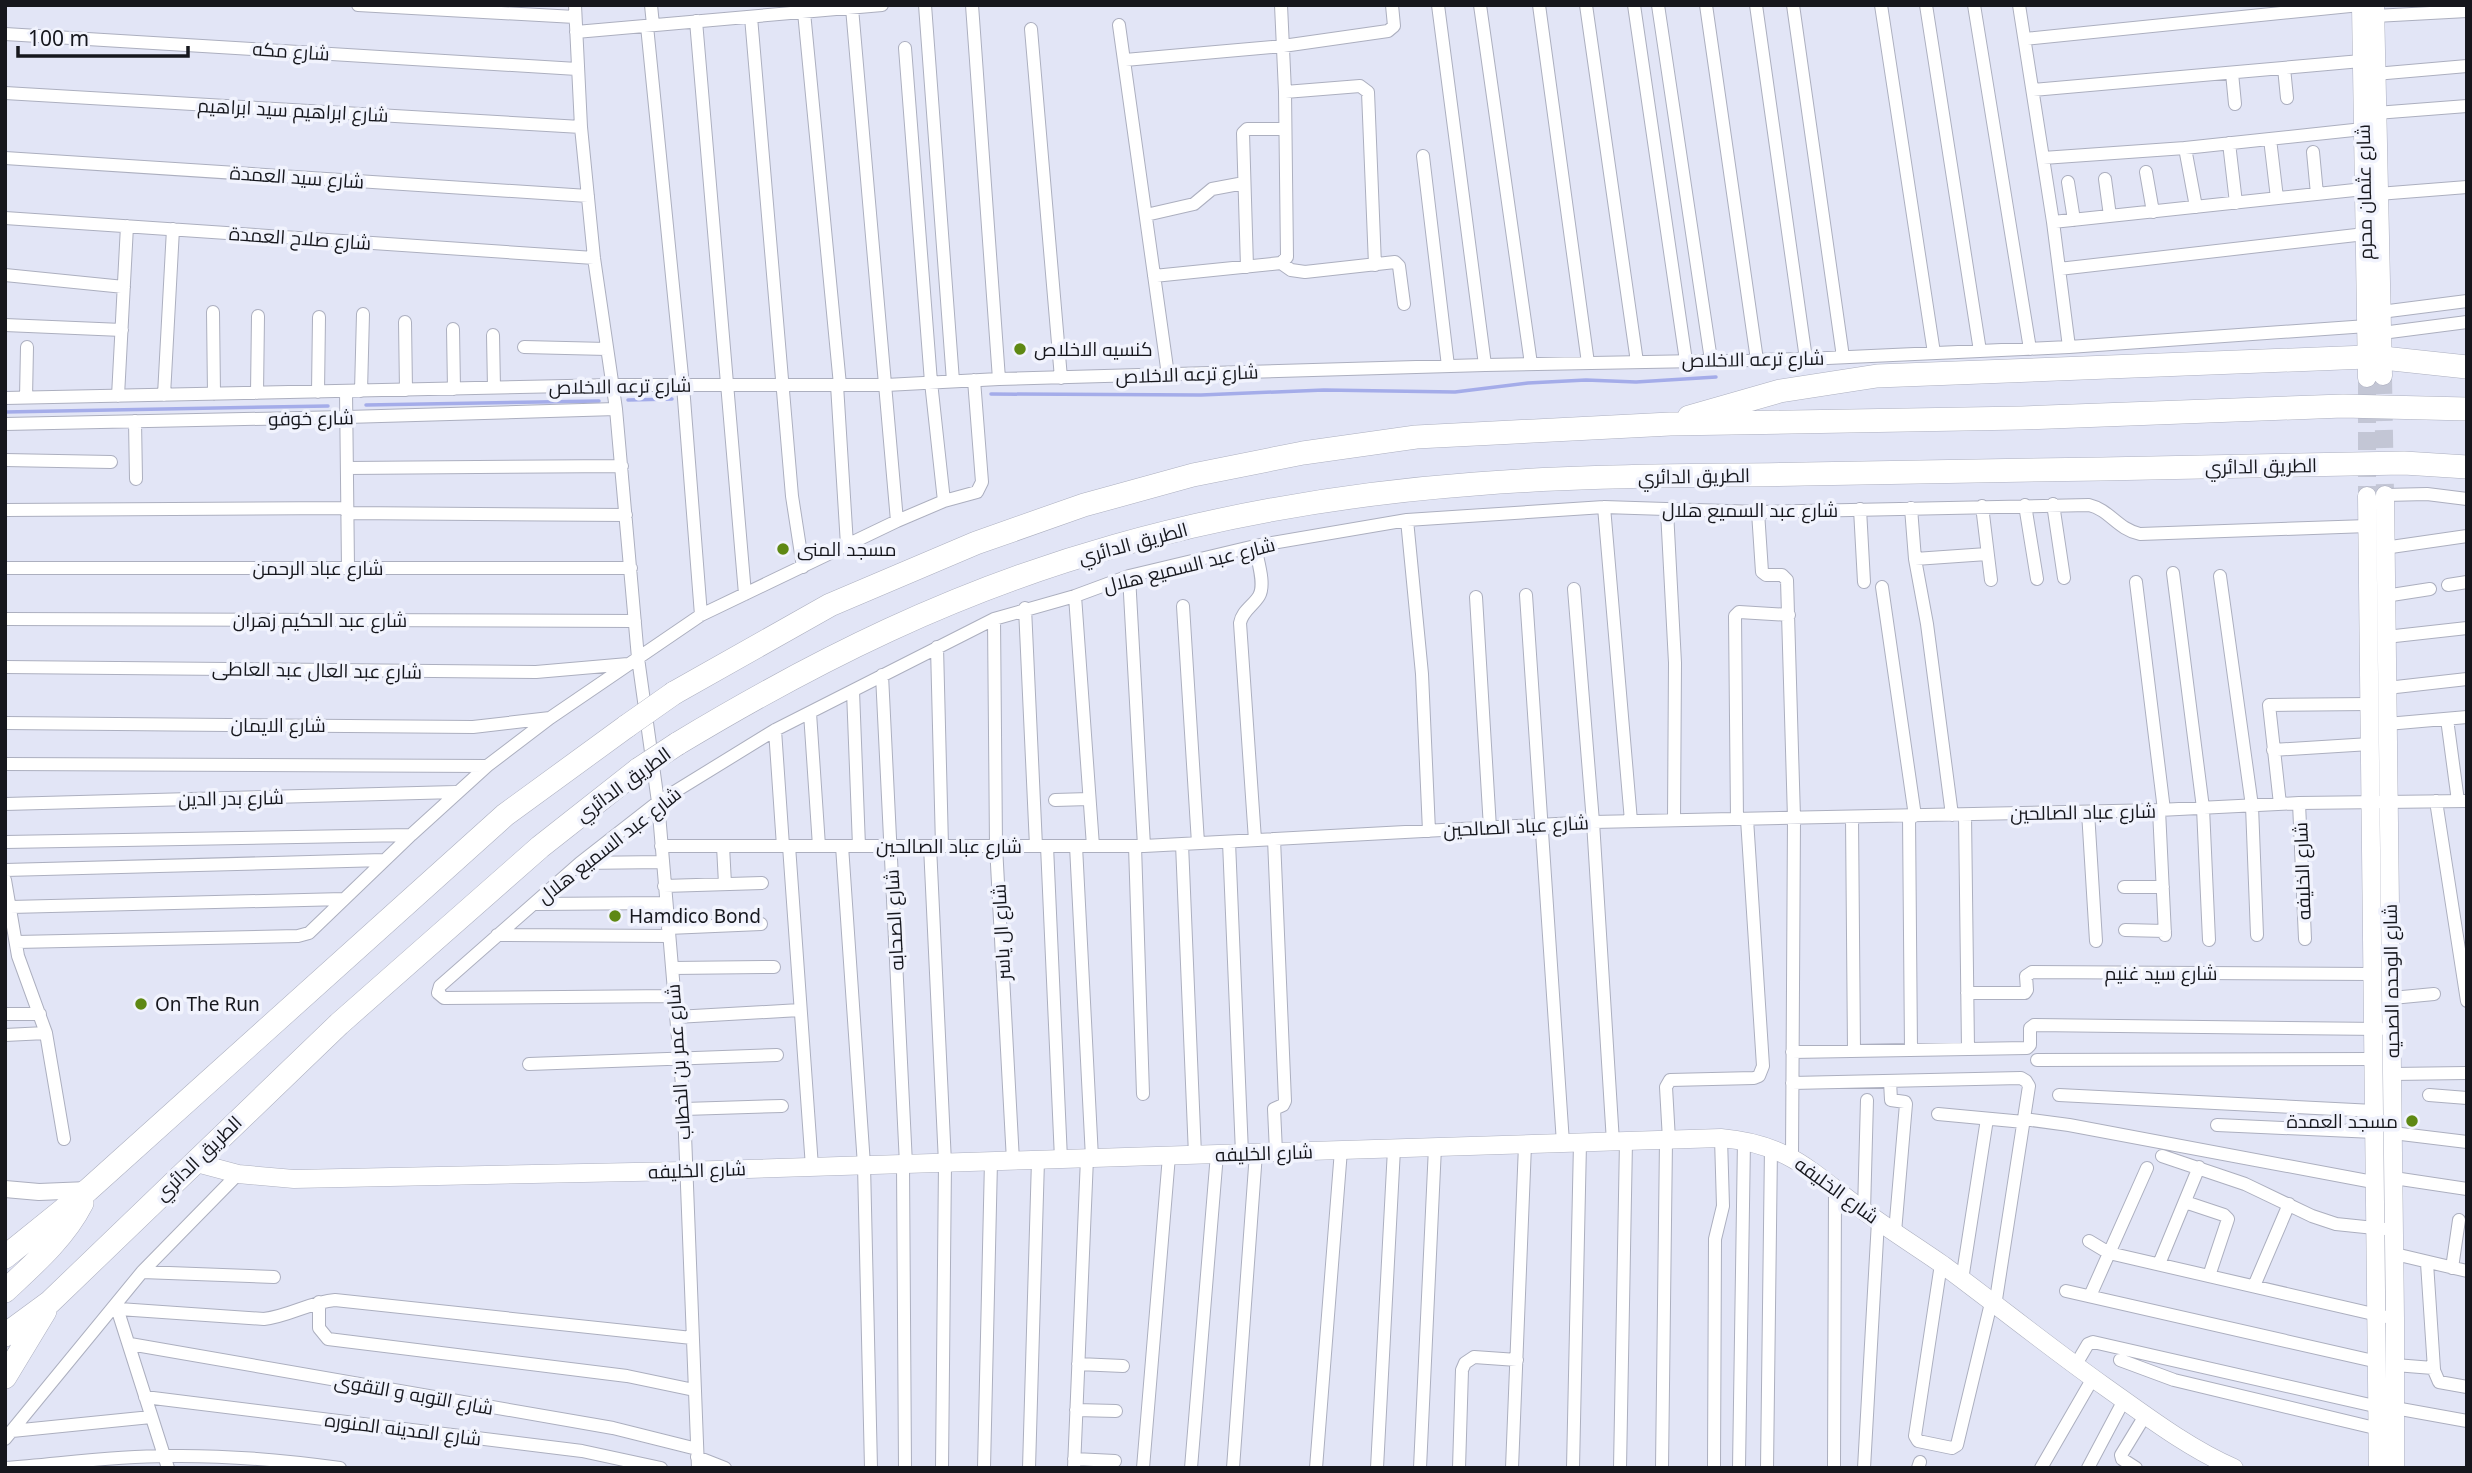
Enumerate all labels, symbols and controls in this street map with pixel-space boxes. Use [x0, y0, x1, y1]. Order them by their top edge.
scale bar [18, 14, 187, 58]
text: 100 m [28, 24, 89, 52]
street label: شارع مكه [251, 35, 331, 68]
street label: شارع ابراهيم سيد ابراهيم [197, 92, 389, 129]
street label: شارع عثمان محرم [2350, 124, 2379, 260]
street label: شارع سيد العمدة [229, 159, 365, 196]
street label: شارع صلاح العمدة [228, 220, 372, 257]
place label: كنسيه الاخلاص [1034, 336, 1153, 362]
marker: كنسيه الاخلاص [1012, 341, 1028, 357]
street label: شارع ترعه الاخلاص [1681, 345, 1825, 374]
street label: شارع ترعه الاخلاص [1115, 359, 1259, 390]
street label: شارع ترعه الاخلاص [548, 372, 692, 401]
street label: شارع خوفو [268, 404, 354, 433]
street label: الطريق الدائري [2205, 452, 2317, 482]
street label: الطريق الدائري [1638, 462, 1750, 492]
street label: شارع عبد السميع هلال [1662, 497, 1838, 524]
street label: الطريق الدائري [1075, 516, 1191, 572]
street label: شارع عبد السميع هلال [1100, 531, 1278, 600]
place label: مسجد المنى [797, 536, 896, 562]
marker: مسجد المنى [775, 541, 791, 557]
street label: شارع عباد الرحمن [253, 555, 384, 582]
street label: شارع عبد الحكيم زهران [233, 607, 407, 634]
street label: شارع عبد العال عبد العاطى [212, 655, 422, 686]
street label: شارع الايمان [230, 712, 326, 739]
street label: الطريق الدائري [570, 741, 677, 829]
street label: شارع عبد السميع هلال [532, 781, 687, 910]
street label: شارع بدر الدين [178, 784, 284, 813]
street label: شارع عباد الصالحين [2010, 798, 2156, 827]
street label: شارع عباد الصالحين [1442, 809, 1590, 844]
street label: شارع الخليفه [2287, 821, 2318, 920]
street label: شارع عباد الصالحين [876, 833, 1022, 860]
street label: شارع الصحابه [878, 869, 911, 971]
street label: شارع ال ياسر [985, 883, 1018, 982]
place label: Hamdico Bond [629, 903, 761, 929]
street label: شارع الوحده الصحيه [2377, 904, 2406, 1058]
marker: Hamdico Bond [607, 908, 623, 924]
street label: شارع سيد غنيم [2104, 960, 2218, 987]
street label: شارع عمر بن الخطاب [660, 983, 697, 1141]
place label: On The Run [155, 991, 260, 1017]
marker: On The Run [133, 996, 149, 1012]
place label: مسجد العمدة [2286, 1108, 2398, 1134]
street label: الطريق الدائري [149, 1110, 249, 1208]
marker: مسجد العمدة [2404, 1113, 2420, 1129]
street label: شارع الخليفه [1215, 1138, 1314, 1169]
street label: شارع الخليفه [1789, 1151, 1884, 1230]
street label: شارع الخليفه [648, 1155, 747, 1186]
street label: شارع التوبه و التقوى [332, 1367, 496, 1422]
street label: شارع المدينه المنوره [323, 1407, 483, 1452]

